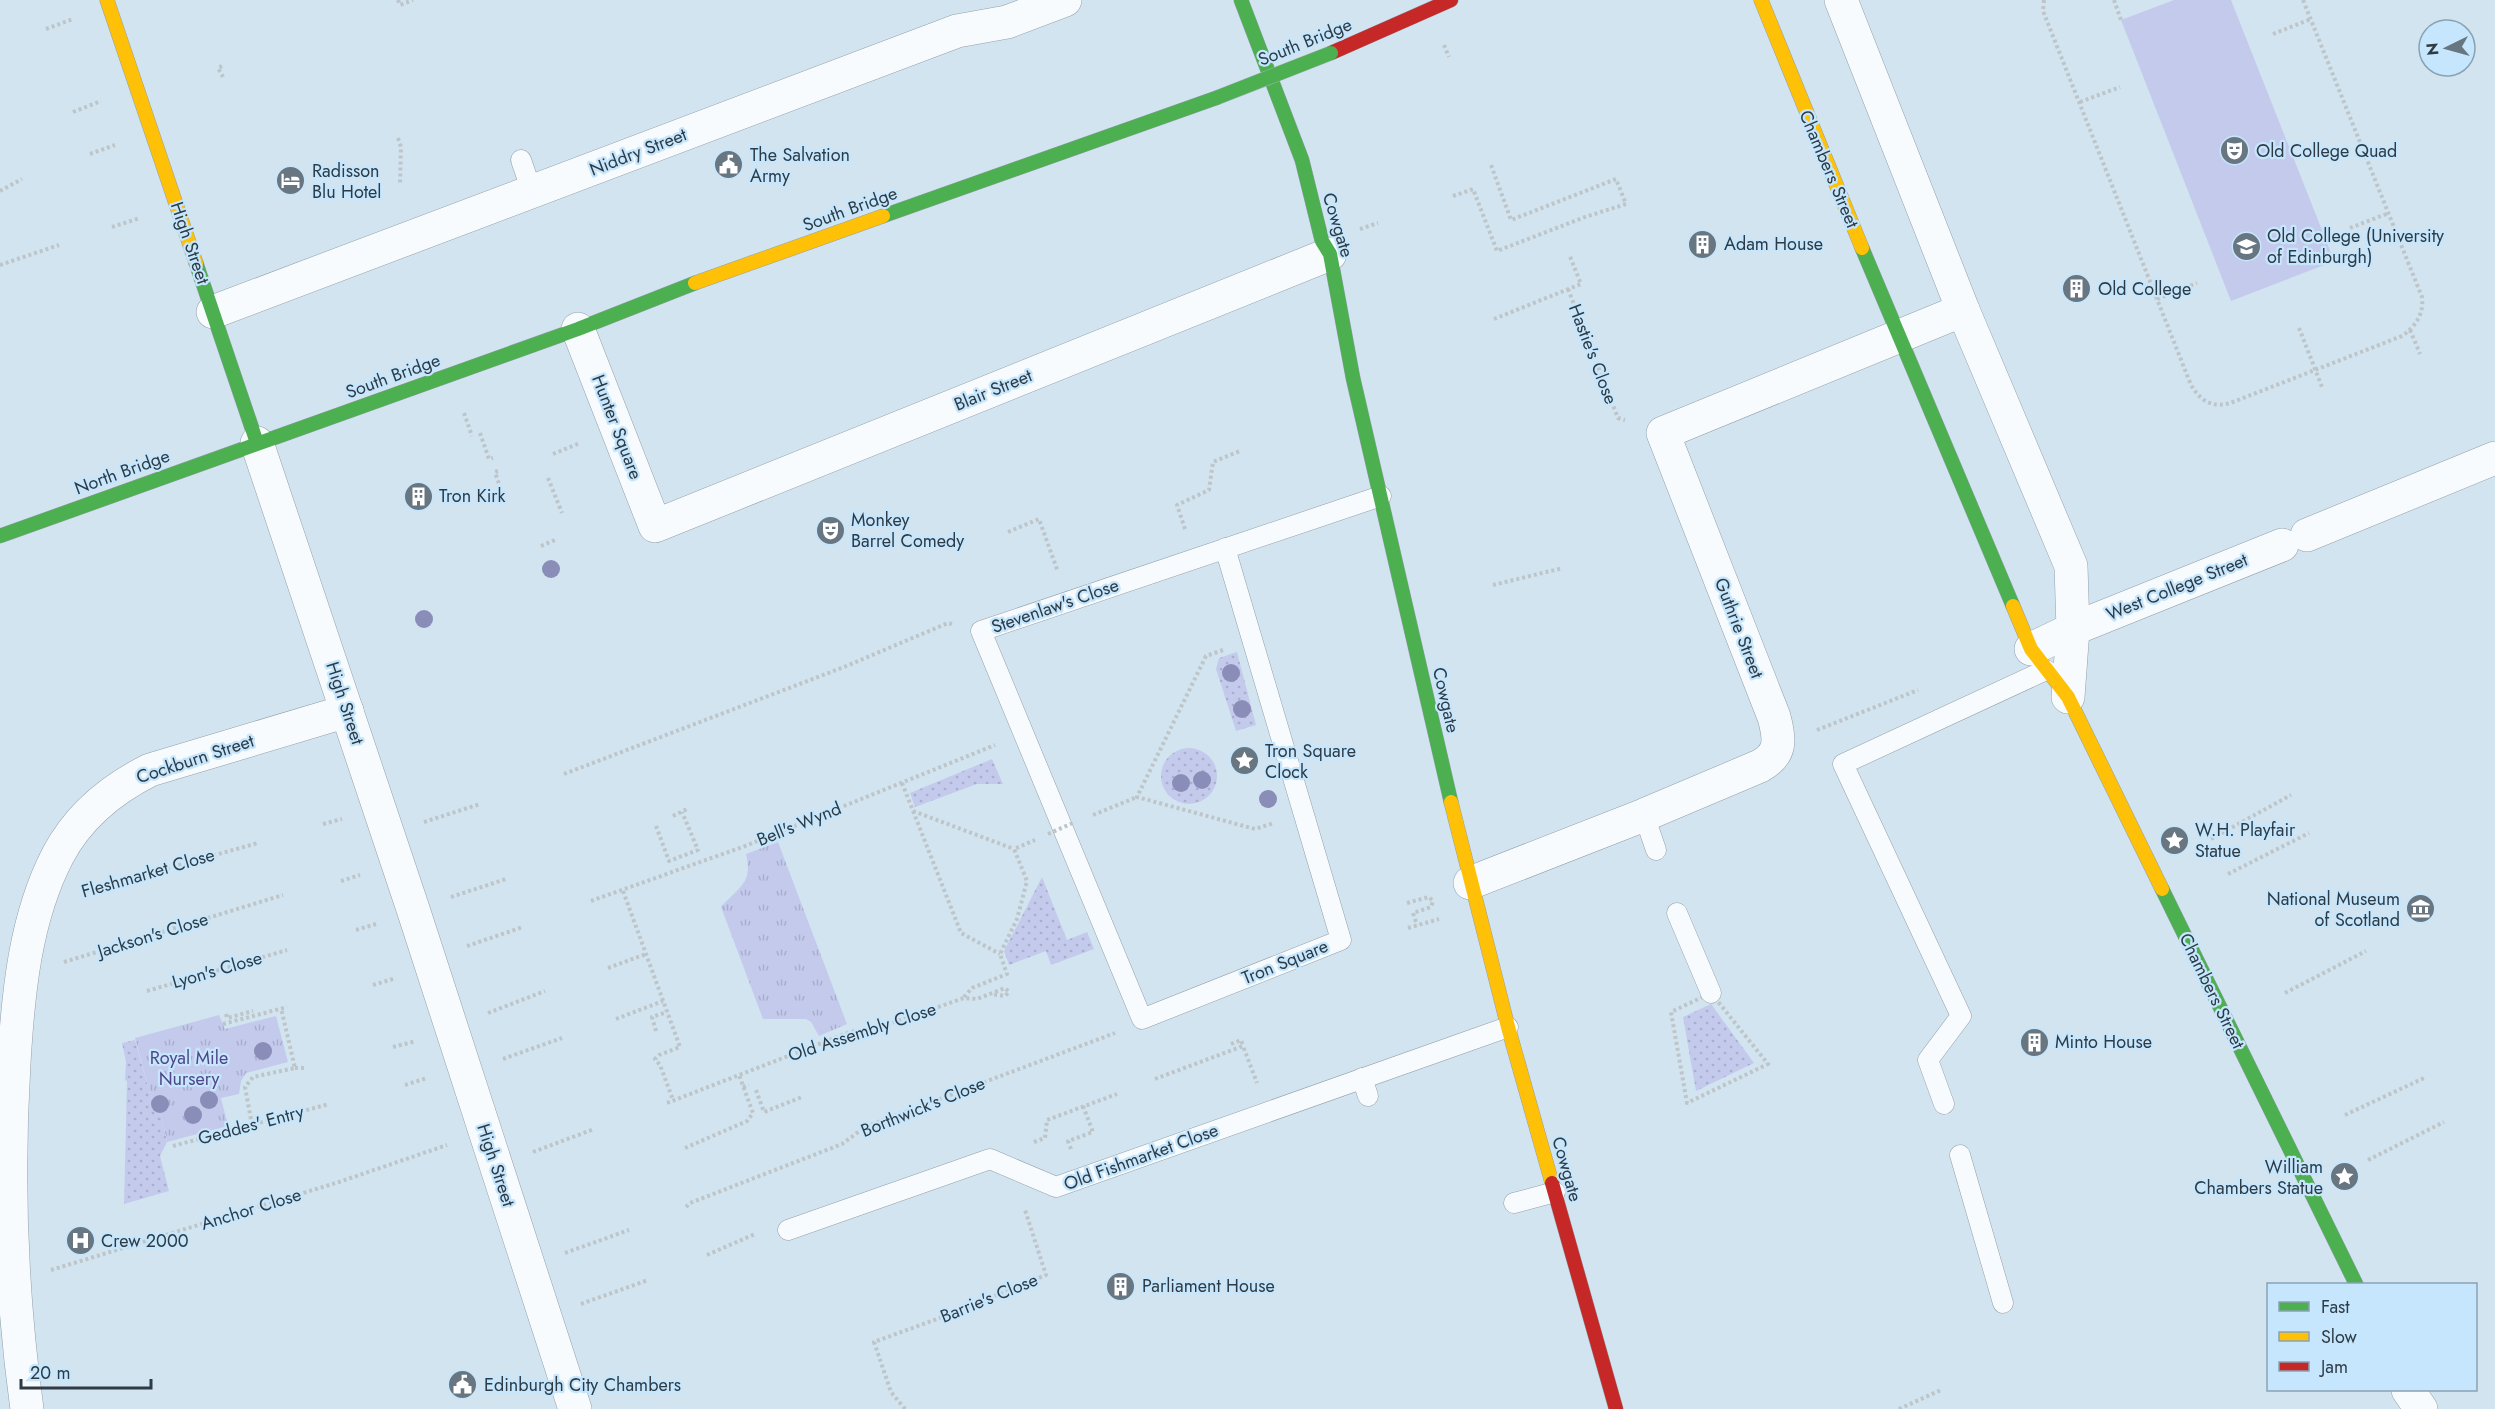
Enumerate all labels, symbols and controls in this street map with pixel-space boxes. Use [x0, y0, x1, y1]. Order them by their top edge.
street label: South Bridge [1254, 11, 1356, 73]
north arrow [2417, 18, 2477, 78]
text: N [2421, 42, 2445, 57]
street label: Chambers Street [1792, 106, 1866, 233]
street label: Niddry Street [586, 121, 691, 182]
theatre icon: Old College Quad [2219, 135, 2251, 167]
place label: Old College Quad [2256, 138, 2397, 164]
place label: The Salvation Army [750, 142, 850, 189]
public building icon: The Salvation Army [713, 149, 745, 181]
place label: Radisson Blu Hotel [312, 158, 381, 205]
hotel icon: Radisson Blu Hotel [275, 165, 307, 197]
street label: South Bridge [799, 180, 901, 238]
street label: Cowgate [1316, 189, 1360, 261]
street label: High Street [164, 198, 216, 288]
place label: Old College (University of Edinburgh) [2267, 223, 2444, 270]
building icon: Adam House [1687, 228, 1719, 260]
school or university icon: Old College (University of Edinburgh) [2230, 230, 2262, 262]
place label: Adam House [1724, 231, 1823, 257]
building icon: Old College [2061, 273, 2093, 305]
place label: Old College [2098, 276, 2191, 302]
street label: Hastie's Close [1562, 300, 1624, 408]
street label: South Bridge [342, 347, 444, 405]
street label: Blair Street [950, 362, 1037, 417]
street label: Hunter Square [585, 371, 649, 483]
street label: North Bridge [71, 443, 173, 501]
building icon: Tron Kirk [402, 480, 434, 512]
place label: Tron Kirk [439, 483, 506, 509]
place label: Monkey Barrel Comedy [851, 507, 964, 554]
theatre icon: Monkey Barrel Comedy [814, 514, 846, 546]
street label: West College Street [2102, 547, 2252, 627]
street label: Stevenlaw's Close [988, 572, 1122, 640]
street label: Guthrie Street [1708, 574, 1770, 683]
street label: High Street [319, 658, 371, 748]
street label: Cowgate [1426, 665, 1466, 735]
street label: Cockburn Street [133, 728, 258, 790]
place label: Tron Square Clock [1265, 738, 1356, 785]
place icon: Tron Square Clock [1228, 745, 1260, 777]
street label: Bell's Wynd [753, 795, 845, 853]
place label: W.H. Playfair Statue [2195, 817, 2296, 864]
place icon: W.H. Playfair Statue [2158, 824, 2190, 856]
street label: Fleshmarket Close [78, 842, 218, 904]
place label: National Museum of Scotland [2267, 886, 2400, 933]
museum icon: National Museum of Scotland [2405, 893, 2437, 925]
street label: Jackson's Close [93, 906, 211, 965]
street label: Chambers Street [2173, 929, 2252, 1054]
street label: Tron Square [1238, 933, 1332, 991]
street label: Lyon's Close [169, 945, 265, 995]
street label: Old Assembly Close [785, 996, 939, 1068]
building icon: Minto House [2018, 1026, 2050, 1058]
place label: Minto House [2055, 1029, 2152, 1055]
park label: Royal Mile Nursery [150, 1045, 228, 1092]
street label: Borthwick's Close [857, 1070, 989, 1144]
street label: Geddes' Entry [195, 1098, 307, 1152]
street label: Old Fishmarket Close [1060, 1117, 1222, 1197]
street label: High Street [470, 1120, 522, 1210]
street label: Cowgate [1545, 1134, 1589, 1204]
place label: William Chambers Statue [2194, 1154, 2323, 1201]
place icon: William Chambers Statue [2328, 1161, 2360, 1193]
street label: Anchor Close [198, 1181, 304, 1237]
hospital icon: Crew 2000 [64, 1225, 96, 1257]
place label: Crew 2000 [101, 1228, 189, 1254]
street label: Barrie's Close [936, 1267, 1042, 1329]
building icon: Parliament House [1105, 1270, 1137, 1302]
place label: Parliament House [1142, 1273, 1275, 1299]
legend [2267, 1283, 2477, 1391]
text: Fast [2321, 1294, 2350, 1320]
text: Slow [2321, 1324, 2358, 1350]
scale bar [21, 1352, 152, 1390]
text: Jam [2319, 1354, 2348, 1380]
text: 20 m [30, 1360, 70, 1386]
public building icon: Edinburgh City Chambers [447, 1369, 479, 1401]
place label: Edinburgh City Chambers [484, 1372, 681, 1398]

